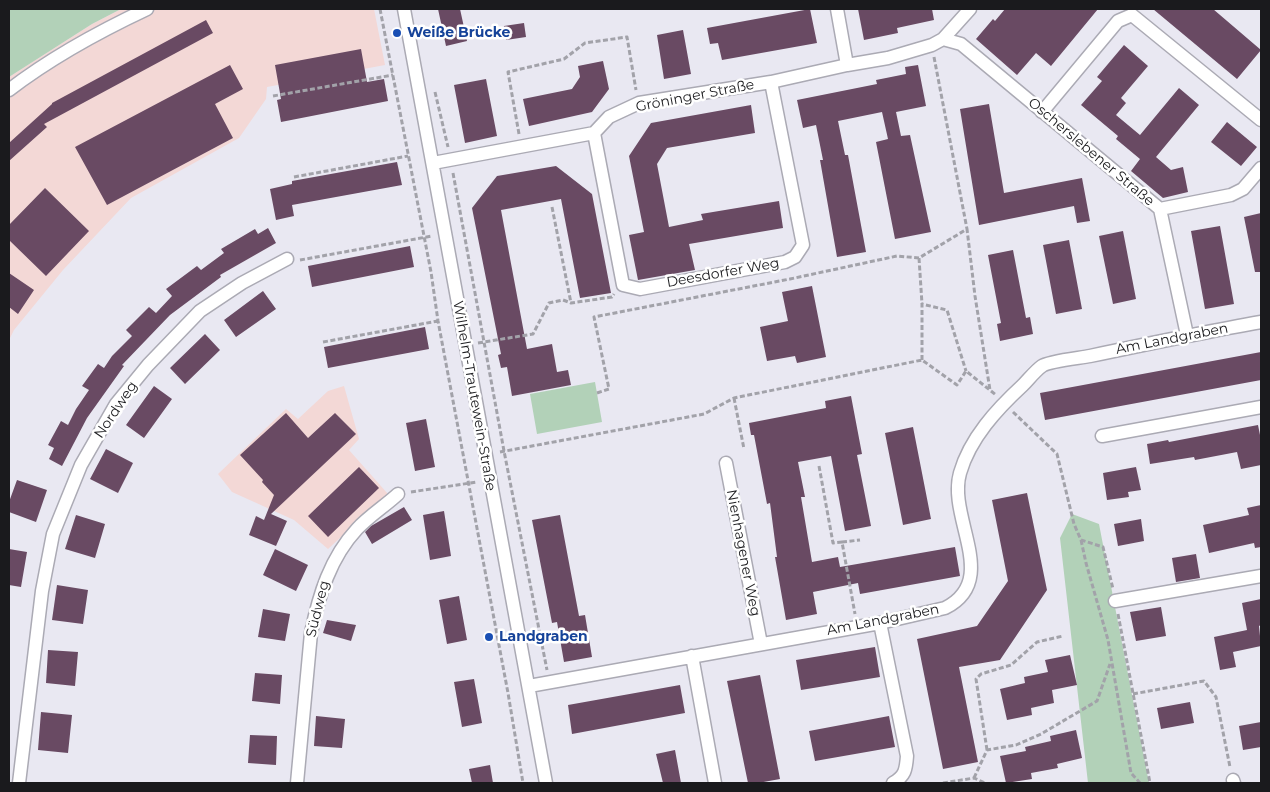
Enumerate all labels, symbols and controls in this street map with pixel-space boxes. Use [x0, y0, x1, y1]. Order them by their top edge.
place label: Weiße Brücke [407, 25, 510, 41]
marker: Weiße Brücke [391, 27, 403, 39]
street label: Gröninger Straße [634, 76, 756, 116]
street label: Oscherslebener Straße [1025, 94, 1157, 210]
street label: Deesdorfer Weg [665, 255, 781, 291]
street label: Wilhelm-Trautewein-Straße [449, 300, 499, 492]
street label: Am Landgraben [1114, 320, 1230, 358]
street label: Nordweg [91, 378, 141, 442]
street label: Nienhagener Weg [722, 488, 764, 618]
street label: Südweg [303, 579, 333, 639]
street label: Am Landgraben [825, 601, 941, 639]
place label: Landgraben [499, 629, 588, 645]
marker: Landgraben [483, 631, 495, 643]

